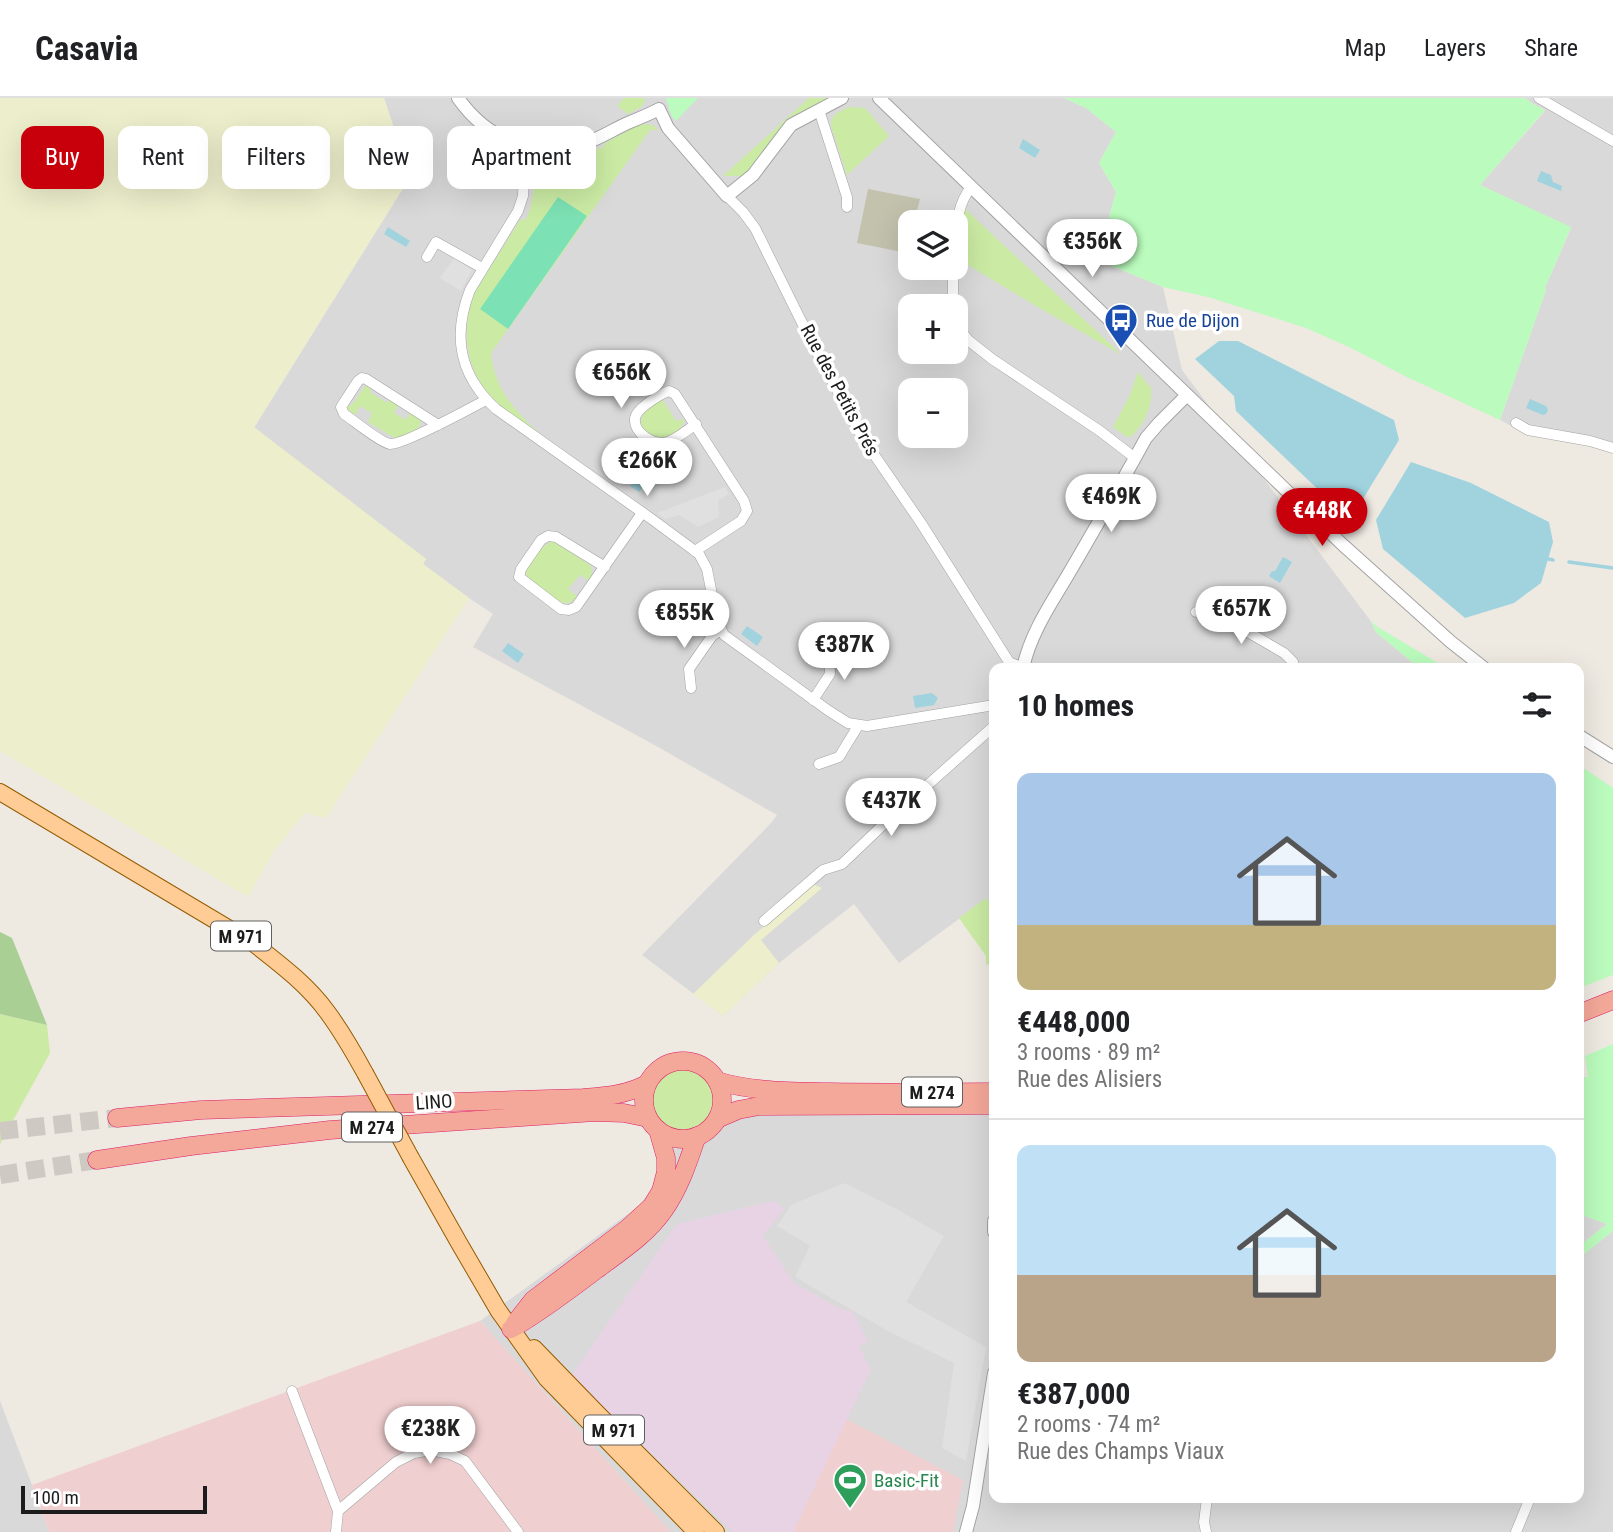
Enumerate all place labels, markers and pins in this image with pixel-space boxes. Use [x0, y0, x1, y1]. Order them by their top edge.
pin: €356K [1043, 220, 1141, 279]
bus stop icon: Rue de Dijon [1102, 301, 1140, 350]
place label: Rue de Dijon [1146, 309, 1239, 332]
pin: €656K [572, 350, 670, 410]
pin: €266K [598, 438, 696, 498]
pin: €469K [1062, 474, 1160, 534]
pin: €448K [1273, 489, 1371, 548]
pin: €657K [1192, 587, 1290, 646]
pin: €855K [635, 590, 733, 650]
pin: €387K [795, 622, 893, 682]
pin: €437K [842, 778, 940, 838]
pin: €238K [381, 1406, 479, 1466]
sports icon: Basic-Fit [831, 1461, 869, 1510]
place label: Basic-Fit [874, 1469, 939, 1492]

